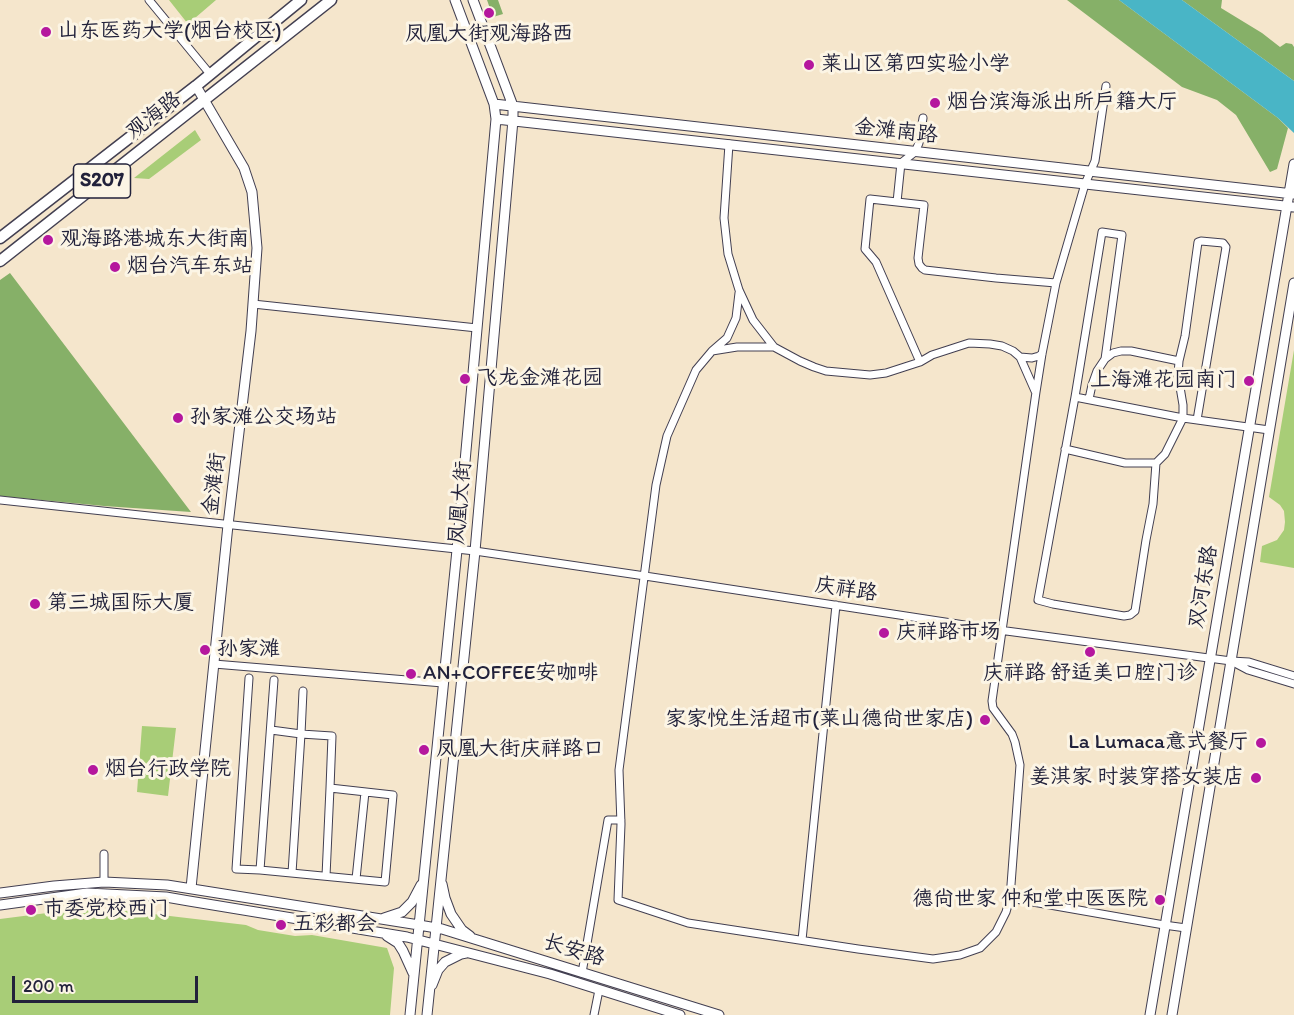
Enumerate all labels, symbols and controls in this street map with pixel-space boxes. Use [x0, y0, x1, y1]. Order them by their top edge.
marker: 凤凰大街观海路西 [482, 6, 496, 20]
place label: 山东医药大学(烟台校区) [58, 19, 282, 45]
place label: 凤凰大街观海路西 [405, 22, 573, 48]
marker: 山东医药大学(烟台校区) [39, 25, 53, 39]
place label: 莱山区第四实验小学 [821, 52, 1010, 78]
marker: 莱山区第四实验小学 [802, 58, 816, 72]
street label: 观海路 [121, 87, 187, 145]
place label: 烟台滨海派出所户籍大厅 [947, 90, 1178, 116]
marker: 烟台滨海派出所户籍大厅 [928, 96, 942, 110]
street label: 金滩南路 [853, 115, 939, 149]
road number: S207 [74, 164, 130, 198]
place label: 观海路港城东大街南 [60, 227, 249, 253]
marker: 观海路港城东大街南 [41, 233, 55, 247]
place label: 烟台汽车东站 [127, 254, 253, 280]
marker: 烟台汽车东站 [108, 260, 122, 274]
place label: 飞龙金滩花园 [477, 366, 603, 392]
place label: 上海滩花园南门 [1090, 368, 1237, 394]
marker: 飞龙金滩花园 [458, 372, 472, 386]
marker: 上海滩花园南门 [1242, 374, 1256, 388]
place label: 孙家滩公交场站 [190, 405, 337, 431]
marker: 孙家滩公交场站 [171, 411, 185, 425]
street label: 金滩街 [199, 451, 231, 517]
street label: 凤凰大街 [445, 460, 477, 546]
street label: 双河东路 [1184, 543, 1224, 631]
street label: 庆祥路 [813, 573, 879, 607]
place label: 第三城国际大厦 [47, 591, 194, 617]
marker: 第三城国际大厦 [28, 597, 42, 611]
place label: 庆祥路市场 [896, 620, 1001, 646]
marker: 庆祥路市场 [877, 626, 891, 640]
place label: 孙家滩 [217, 637, 280, 663]
marker: 孙家滩 [198, 643, 212, 657]
marker: 庆祥路 舒适美口腔门诊 [1083, 645, 1097, 659]
place label: AN+COFFEE安咖啡 [423, 661, 598, 687]
place label: 庆祥路 舒适美口腔门诊 [983, 661, 1197, 687]
marker: AN+COFFEE安咖啡 [404, 667, 418, 681]
place label: 家家悦生活超市(莱山德尚世家店) [665, 707, 973, 733]
marker: 家家悦生活超市(莱山德尚世家店) [978, 713, 992, 727]
place label: La Lumaca意式餐厅 [1068, 730, 1249, 756]
marker: La Lumaca意式餐厅 [1254, 736, 1268, 750]
place label: 凤凰大街庆祥路口 [436, 737, 604, 763]
marker: 凤凰大街庆祥路口 [417, 743, 431, 757]
place label: 烟台行政学院 [105, 757, 231, 783]
marker: 烟台行政学院 [86, 763, 100, 777]
place label: 姜淇家 时装穿搭女装店 [1029, 765, 1244, 791]
marker: 姜淇家 时装穿搭女装店 [1249, 771, 1263, 785]
place label: 德尚世家 仲和堂中医医院 [912, 887, 1148, 913]
marker: 德尚世家 仲和堂中医医院 [1153, 893, 1167, 907]
place label: 市委党校西门 [43, 897, 169, 923]
marker: 市委党校西门 [24, 903, 38, 917]
place label: 五彩都会 [293, 912, 377, 938]
marker: 五彩都会 [274, 918, 288, 932]
street label: 长安路 [540, 930, 608, 972]
scale bar [15, 964, 201, 1002]
text: 200 m [23, 975, 74, 997]

